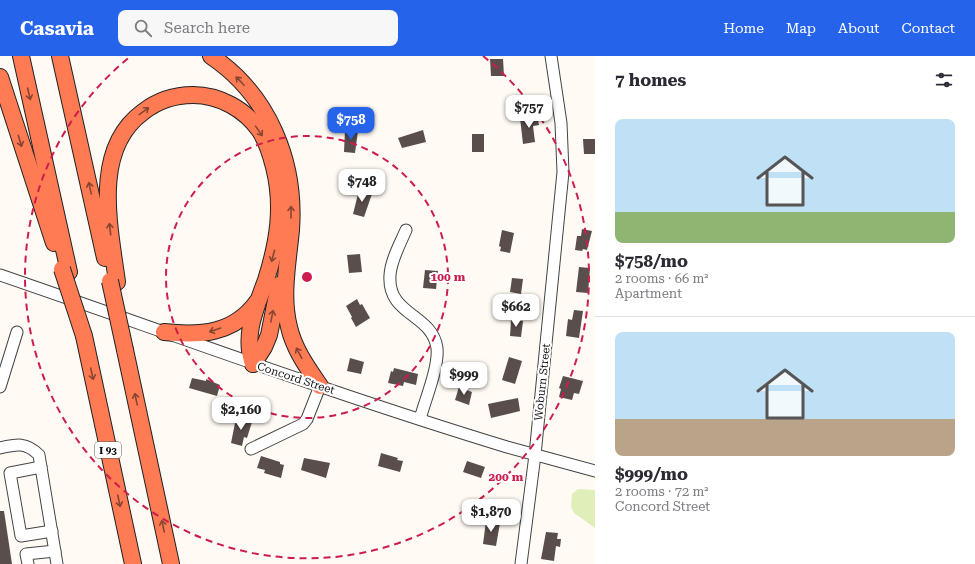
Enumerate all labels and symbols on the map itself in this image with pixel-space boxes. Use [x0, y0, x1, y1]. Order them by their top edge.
one-way arrow [235, 76, 245, 86]
one-way arrow [26, 87, 34, 100]
pin: $757 [505, 95, 553, 129]
one-way arrow [139, 107, 150, 115]
pin: $758 [327, 107, 375, 141]
one-way arrow [255, 125, 263, 136]
one-way arrow [17, 135, 25, 147]
pin: $748 [338, 169, 386, 203]
one-way arrow [85, 182, 93, 195]
one-way arrow [287, 206, 295, 219]
one-way arrow [107, 223, 114, 236]
one-way arrow [269, 249, 276, 262]
centre of rings [300, 270, 314, 284]
text: 100 m [431, 270, 466, 284]
pin: $662 [492, 294, 540, 328]
one-way arrow [269, 310, 277, 323]
one-way arrow [210, 327, 222, 335]
street label: Woburn Street [532, 343, 553, 421]
one-way arrow [294, 347, 302, 359]
street label: Concord Street [256, 360, 336, 397]
pin: $999 [440, 362, 488, 396]
one-way arrow [89, 367, 97, 380]
one-way arrow [131, 393, 139, 406]
pin: $2,160 [208, 397, 274, 431]
road number: I 93 [95, 442, 121, 458]
text: 200 m [489, 470, 524, 484]
one-way arrow [116, 494, 124, 507]
pin: $1,870 [458, 499, 524, 533]
one-way arrow [158, 520, 166, 533]

